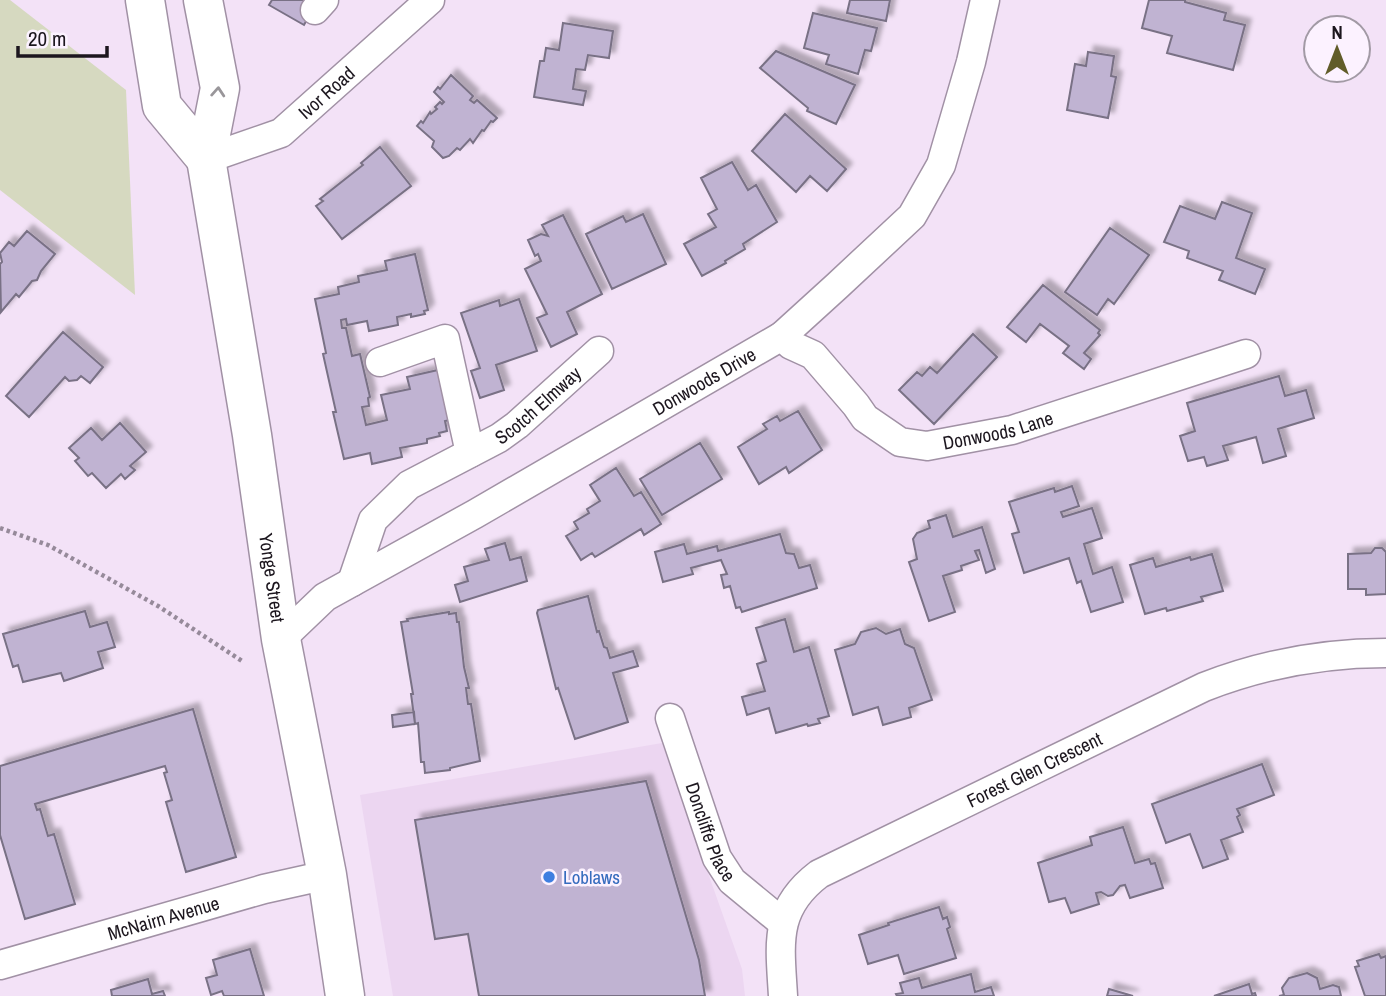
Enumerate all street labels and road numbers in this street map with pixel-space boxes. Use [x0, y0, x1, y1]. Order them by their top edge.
street label: Ivor Road [292, 60, 360, 125]
street label: Donwoods Drive [648, 341, 760, 421]
street label: Scotch Elmway [489, 360, 587, 450]
street label: Donwoods Lane [941, 405, 1056, 456]
street label: Yonge Street [253, 531, 292, 625]
street label: Forest Glen Crescent [962, 725, 1107, 813]
street label: Doncliffe Place [680, 779, 742, 887]
street label: McNairn Avenue [105, 890, 222, 946]

